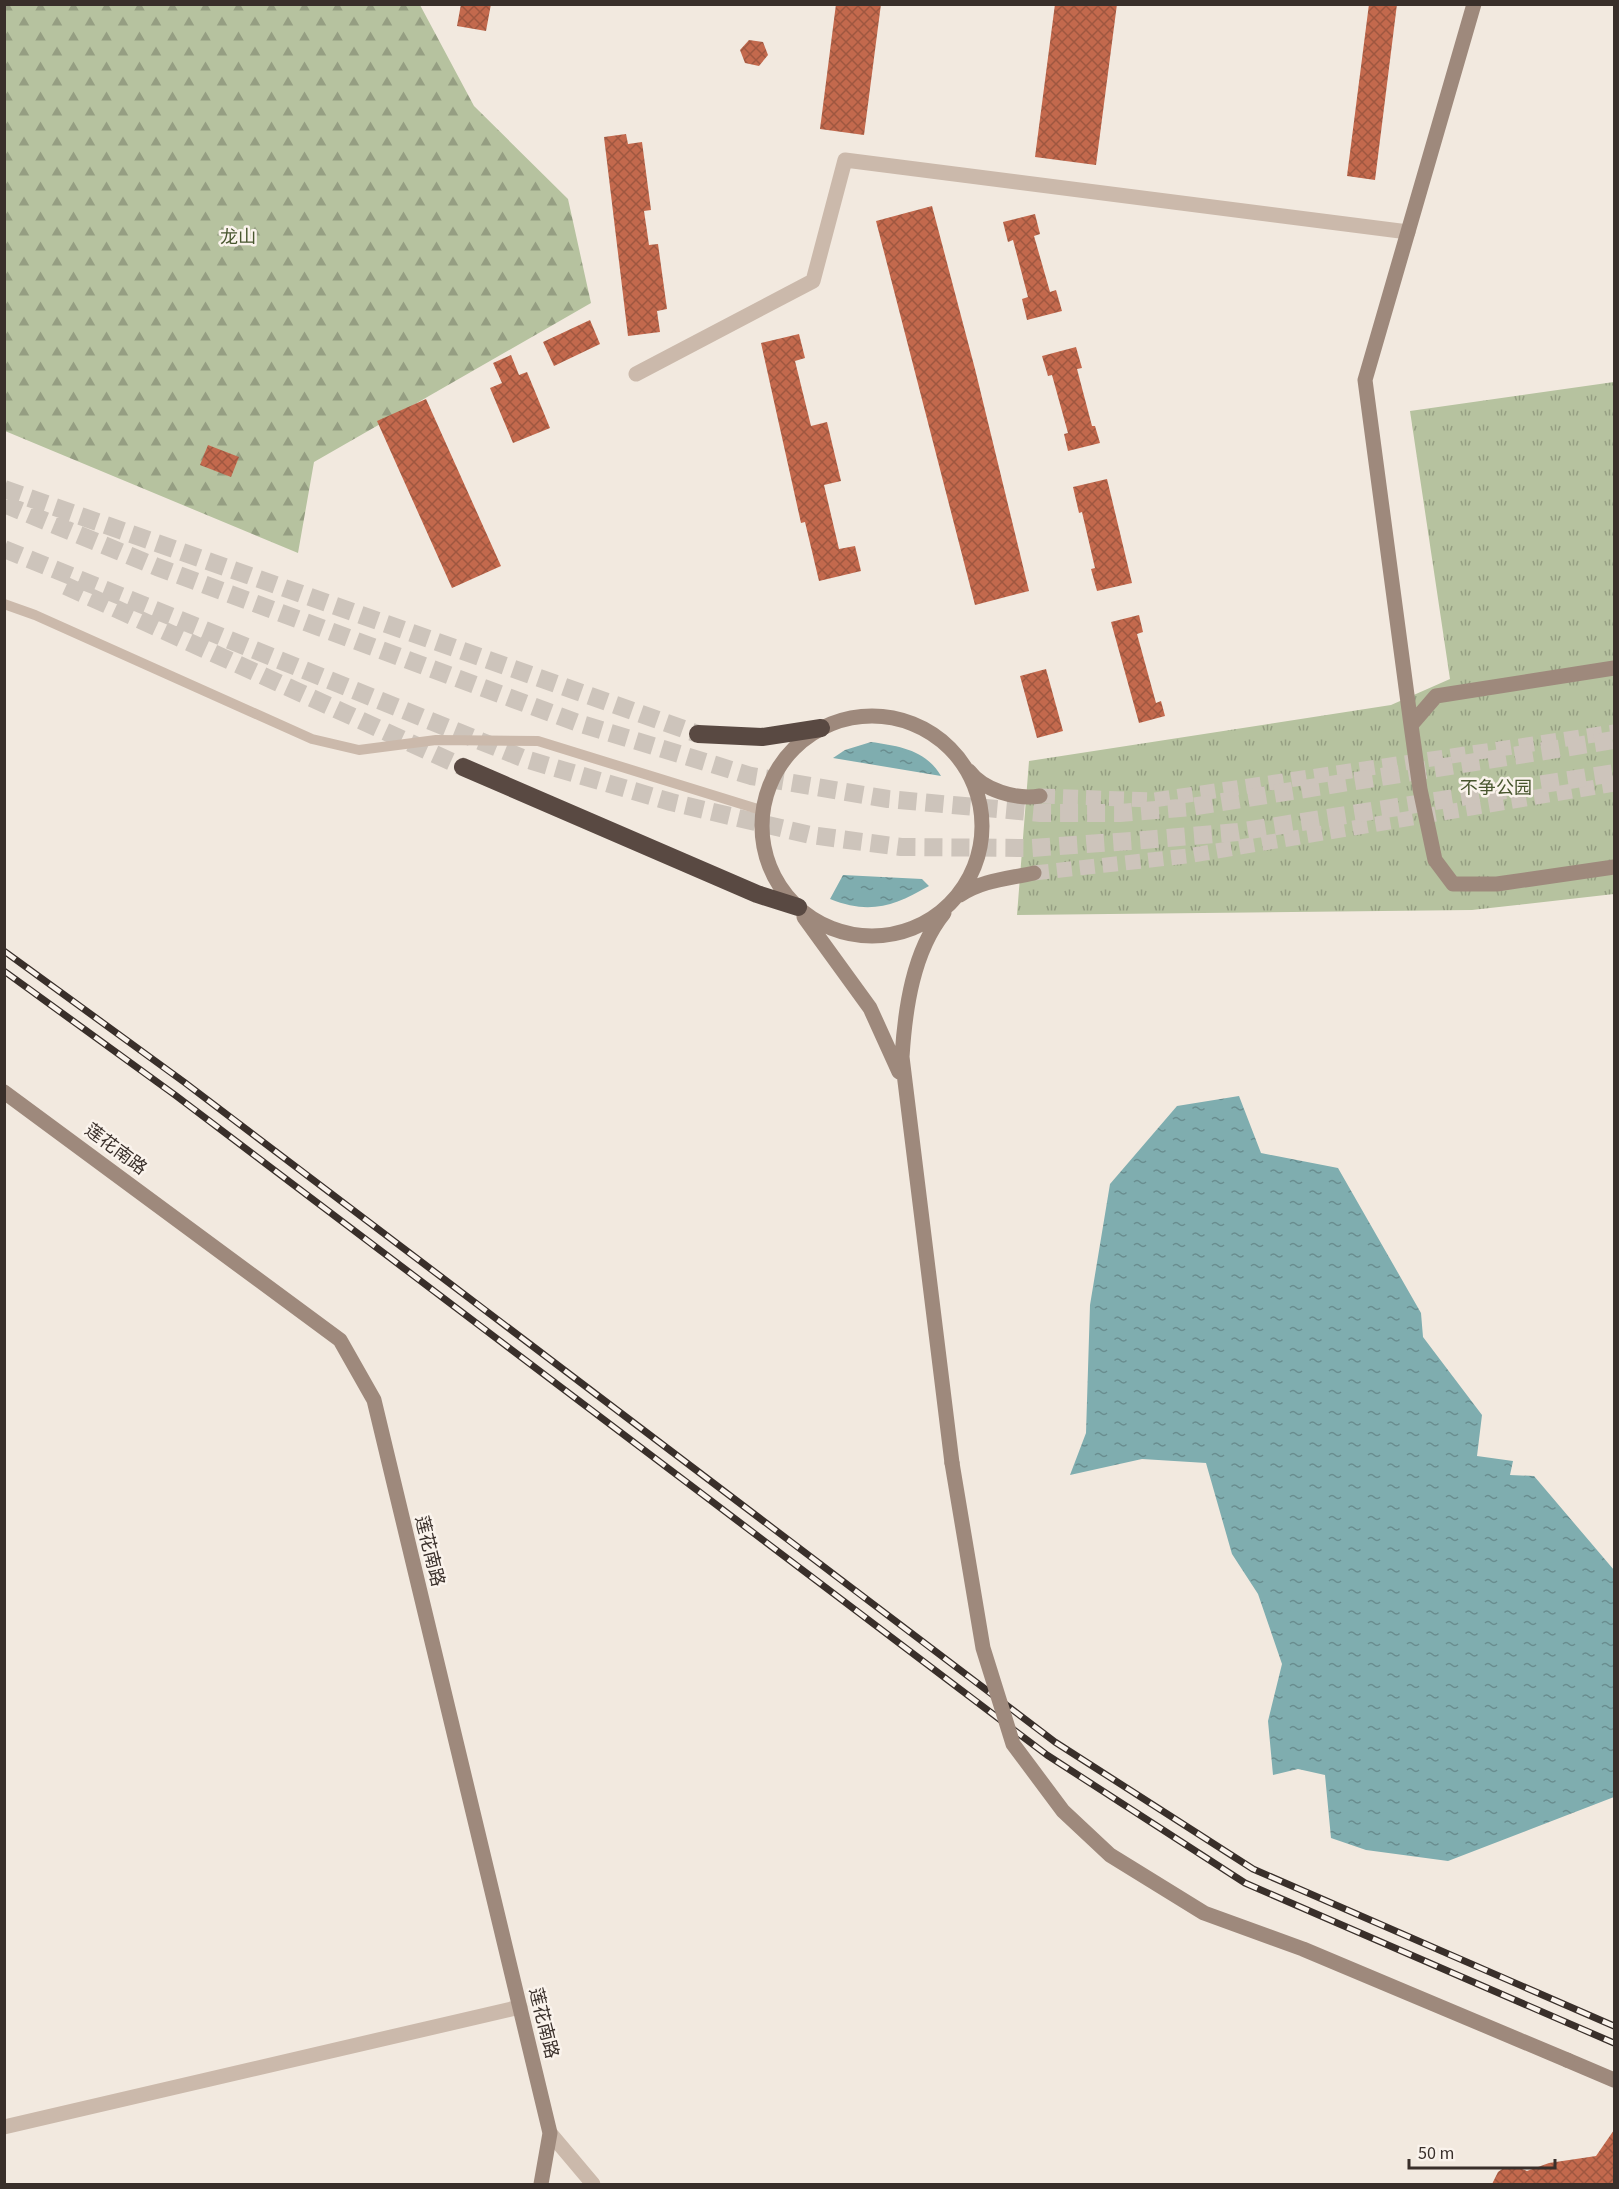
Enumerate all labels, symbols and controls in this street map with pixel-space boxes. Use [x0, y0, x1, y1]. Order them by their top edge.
park label: 龙山 [220, 225, 256, 250]
park label: 不争公园 [1460, 776, 1532, 801]
street label: 莲花南路 [79, 1118, 152, 1181]
street label: 莲花南路 [409, 1513, 450, 1589]
street label: 莲花南路 [523, 1985, 564, 2061]
scale bar [1409, 2132, 1554, 2170]
text: 50 m [1418, 2141, 1454, 2166]

